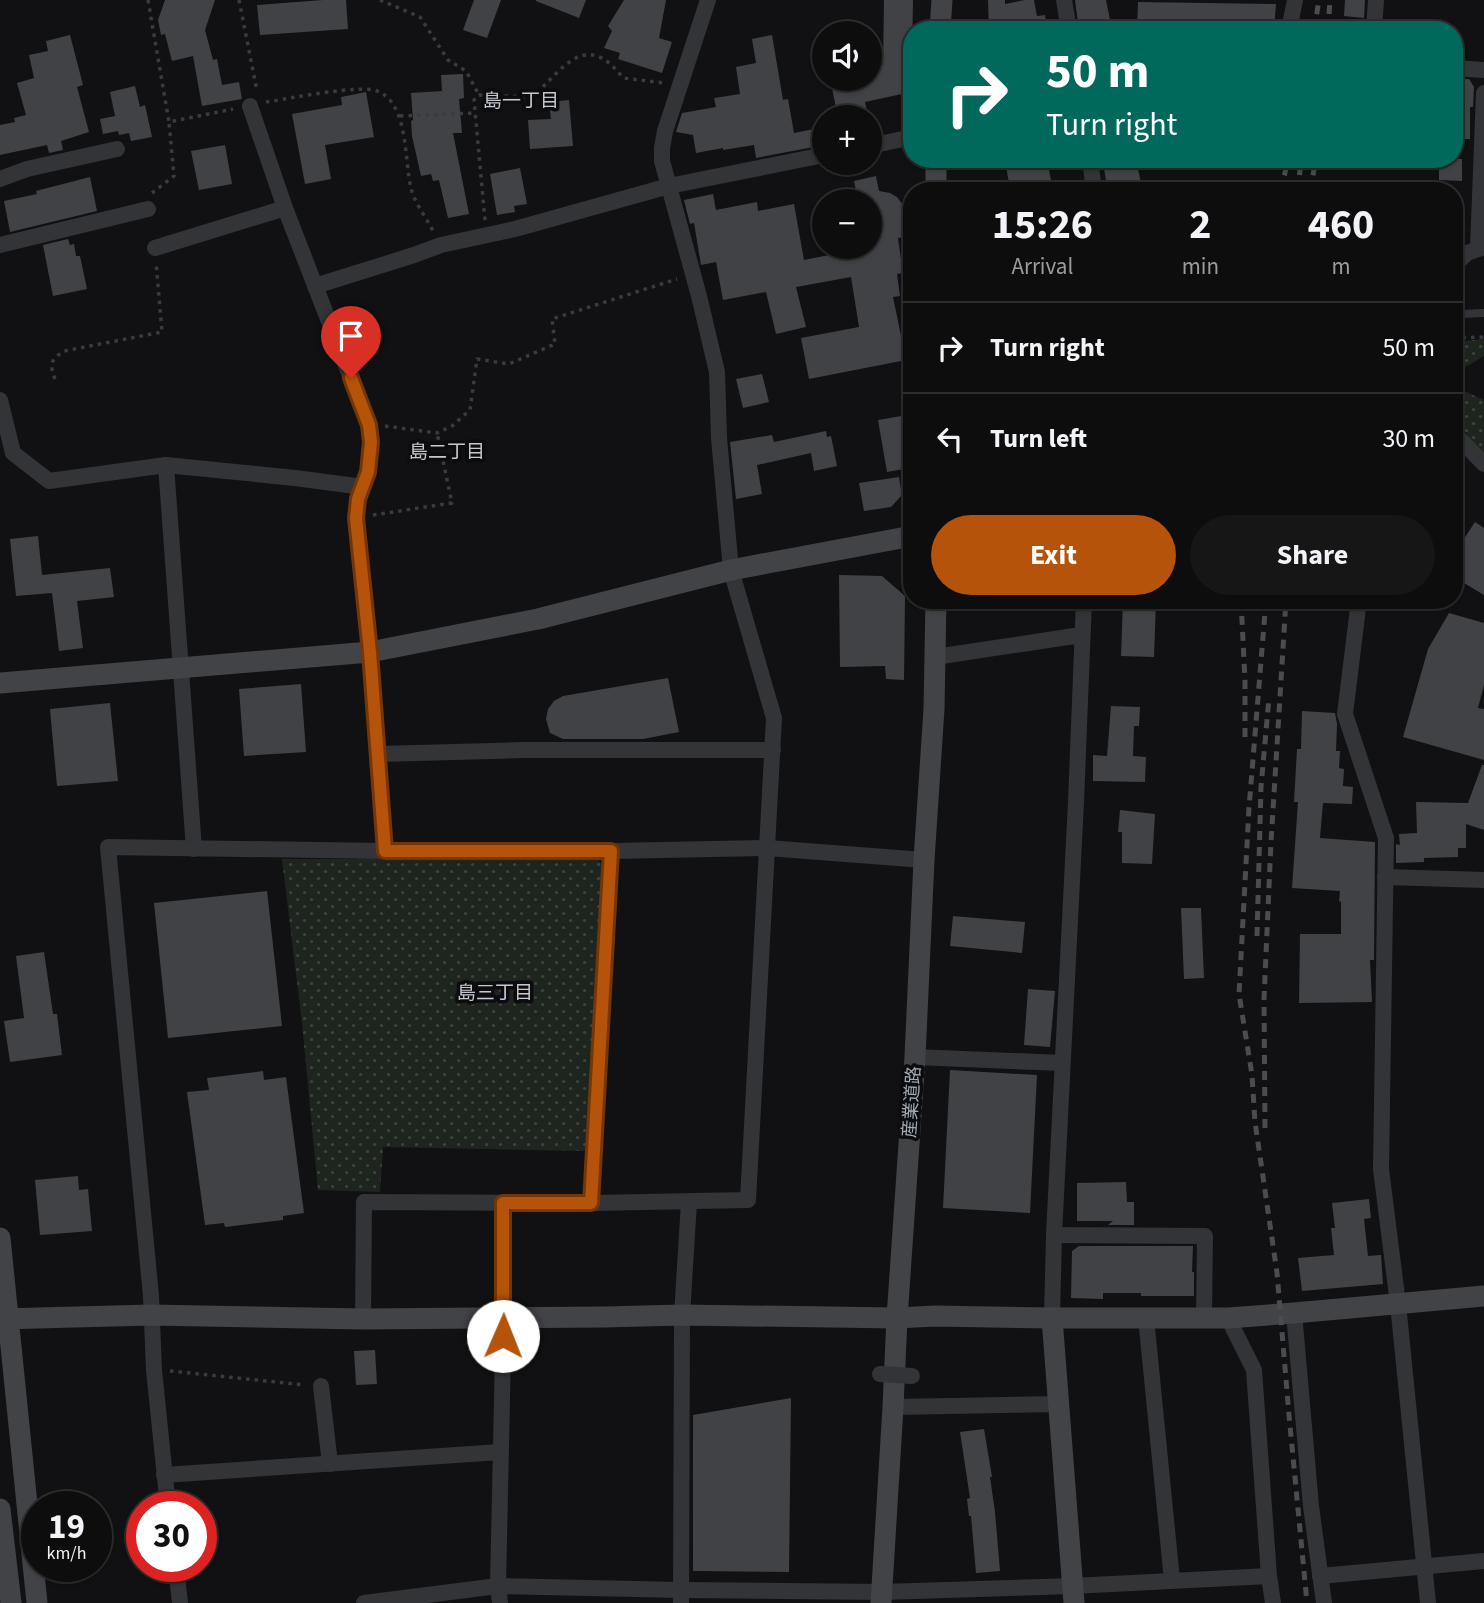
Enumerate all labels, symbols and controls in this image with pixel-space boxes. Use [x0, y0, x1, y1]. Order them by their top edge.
map controls [812, 21, 882, 259]
button: sound [812, 21, 882, 91]
text: 50 m [1046, 37, 1150, 107]
icon: right [931, 49, 1022, 140]
district label: 島一丁目 [483, 88, 559, 115]
text: Turn right [1046, 102, 1177, 148]
button: + [812, 105, 882, 175]
button: − [812, 189, 882, 259]
text: 15:26 [992, 195, 1093, 255]
text: 2 [1189, 195, 1211, 255]
text: 460 [1308, 195, 1374, 255]
text: Arrival [1011, 250, 1073, 283]
text: min [1182, 250, 1219, 283]
text: m [1331, 250, 1351, 283]
pin [321, 306, 381, 378]
icon: arrive [332, 317, 370, 355]
icon: right [931, 329, 969, 367]
text: Turn right [990, 329, 1105, 366]
text: 50 m [1382, 329, 1435, 366]
icon: left [931, 420, 969, 458]
text: Turn left [990, 420, 1087, 457]
text: 30 m [1382, 420, 1435, 457]
district label: 島二丁目 [409, 439, 485, 466]
button: Exit [931, 515, 1176, 595]
button: Share [1190, 515, 1435, 595]
district label: 島三丁目 [457, 980, 533, 1007]
street label: 産業道路 [897, 1065, 927, 1139]
position arrow [466, 1299, 540, 1373]
speed limit sign: 30 [126, 1491, 217, 1582]
text: 19 [48, 1502, 85, 1552]
text: km/h [47, 1541, 86, 1566]

